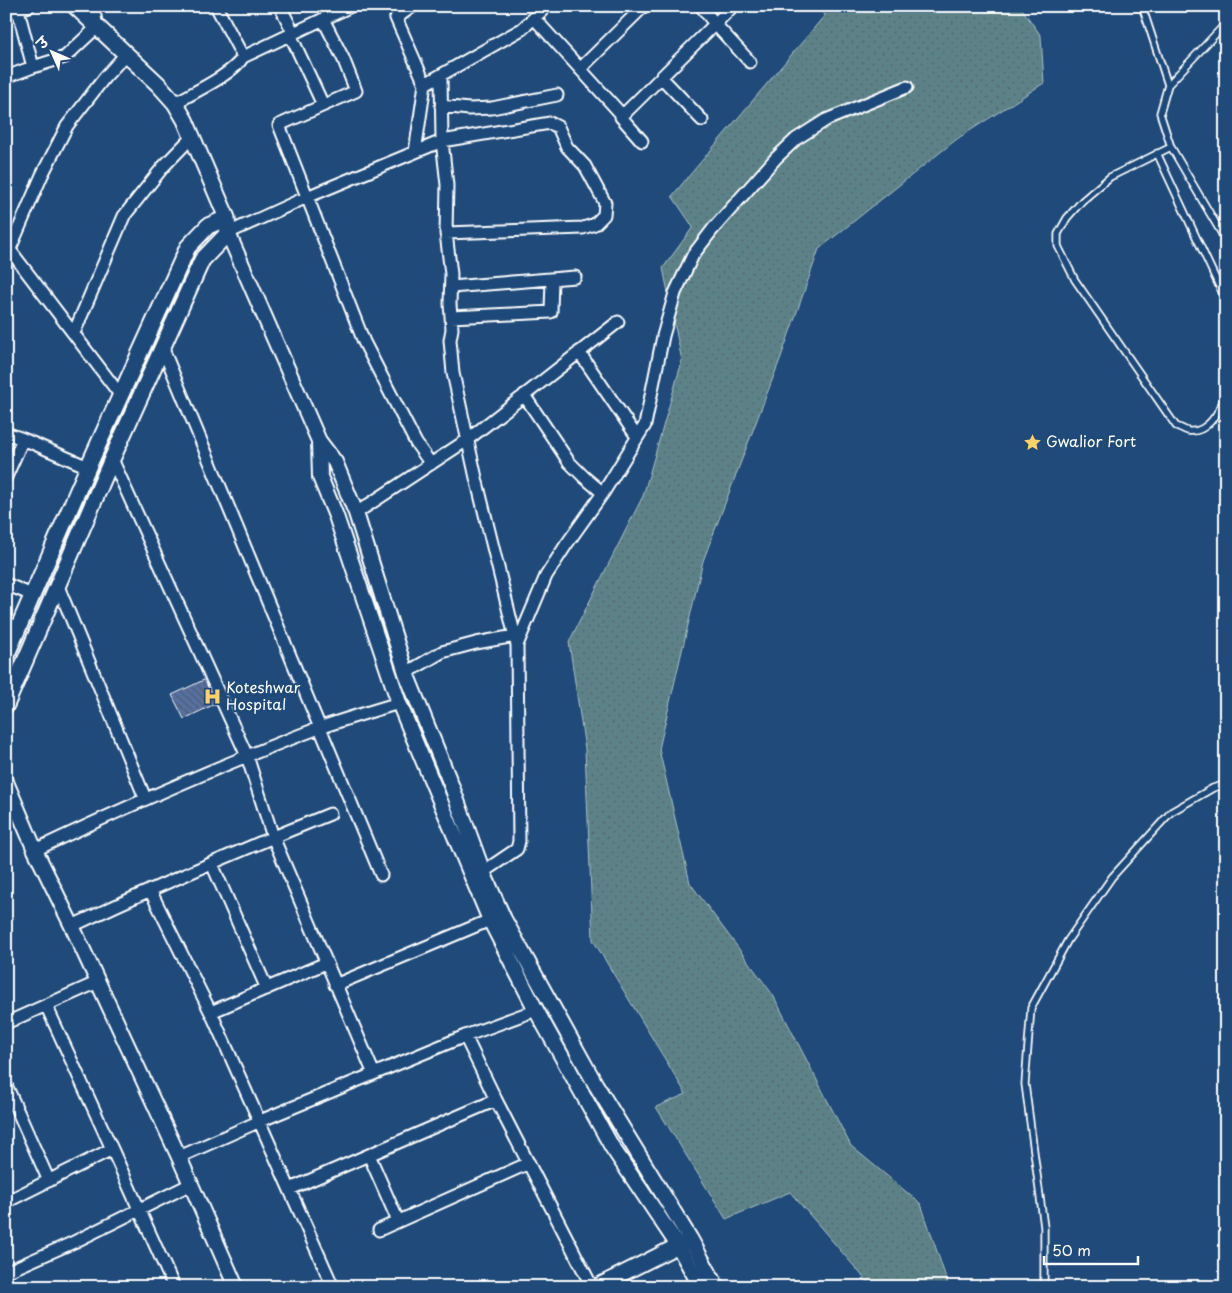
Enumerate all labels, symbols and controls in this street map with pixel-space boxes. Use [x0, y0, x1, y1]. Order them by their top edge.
north arrow [28, 28, 78, 78]
text: उ [30, 31, 54, 55]
place label: Gwalior Fort [1046, 429, 1136, 452]
place icon: Gwalior Fort [1022, 432, 1042, 452]
place label: Koteshwar Hospital [226, 675, 301, 715]
hospital icon: Koteshwar Hospital [202, 687, 222, 707]
scale bar [1044, 1233, 1138, 1265]
text: 50 m [1052, 1238, 1091, 1261]

